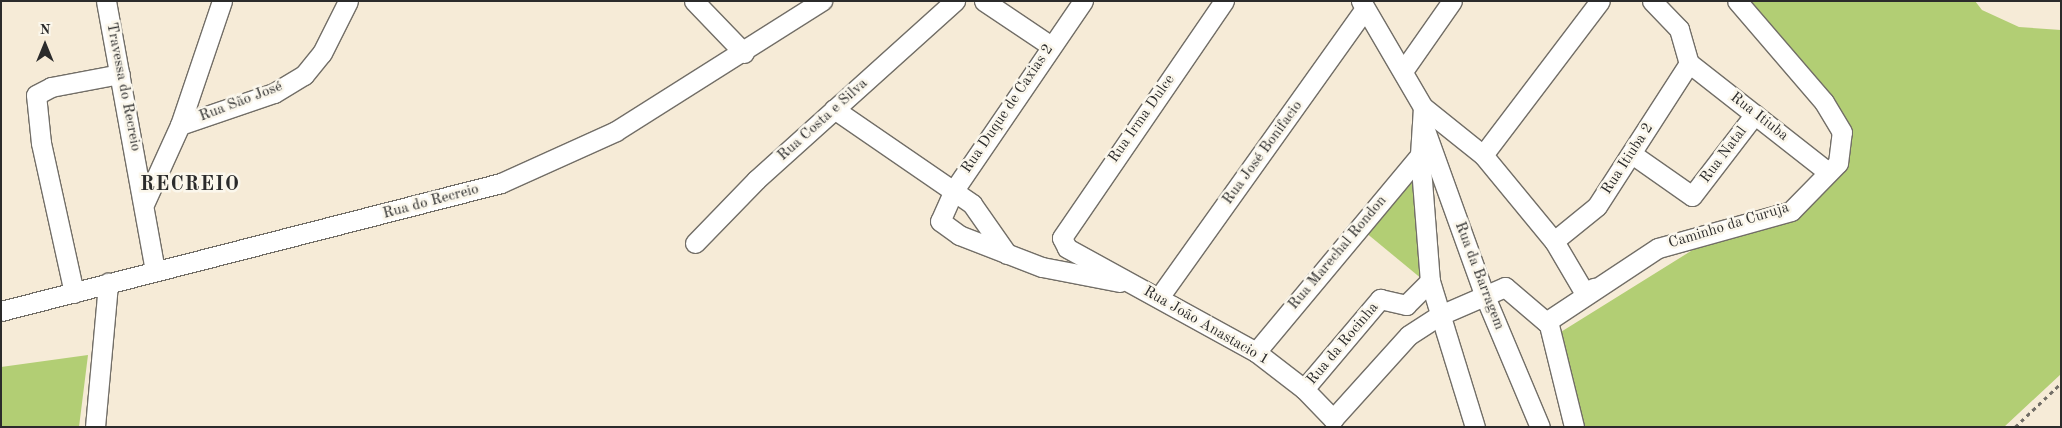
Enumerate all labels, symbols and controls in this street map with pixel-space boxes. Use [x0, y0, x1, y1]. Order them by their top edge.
north arrow [20, 20, 70, 70]
street label: Travessa do Recreio [102, 21, 144, 153]
text: N [40, 23, 50, 37]
street label: Rua Duque de Caxias 2 [958, 41, 1058, 177]
street label: Rua Irma Dulce [1105, 72, 1179, 166]
street label: Rua Costa e Silva [774, 75, 872, 165]
street label: Rua São José [197, 78, 285, 126]
street label: Rua Itiuba [1726, 89, 1792, 145]
street label: Rua José Bonifacio [1219, 98, 1307, 208]
street label: Rua Itiuba 2 [1598, 120, 1658, 198]
street label: Rua Natal [1697, 123, 1751, 187]
district label: RECREIO [139, 173, 241, 197]
street label: Rua do Recreio [381, 181, 481, 223]
street label: Rua Marechal Rondon [1285, 192, 1391, 314]
street label: Caminho da Curuja [1667, 199, 1791, 253]
street label: Rua da Barragem [1450, 219, 1508, 333]
street label: Rua João Anastacio 1 [1140, 283, 1272, 369]
street label: Rua da Rocinha [1303, 299, 1383, 389]

